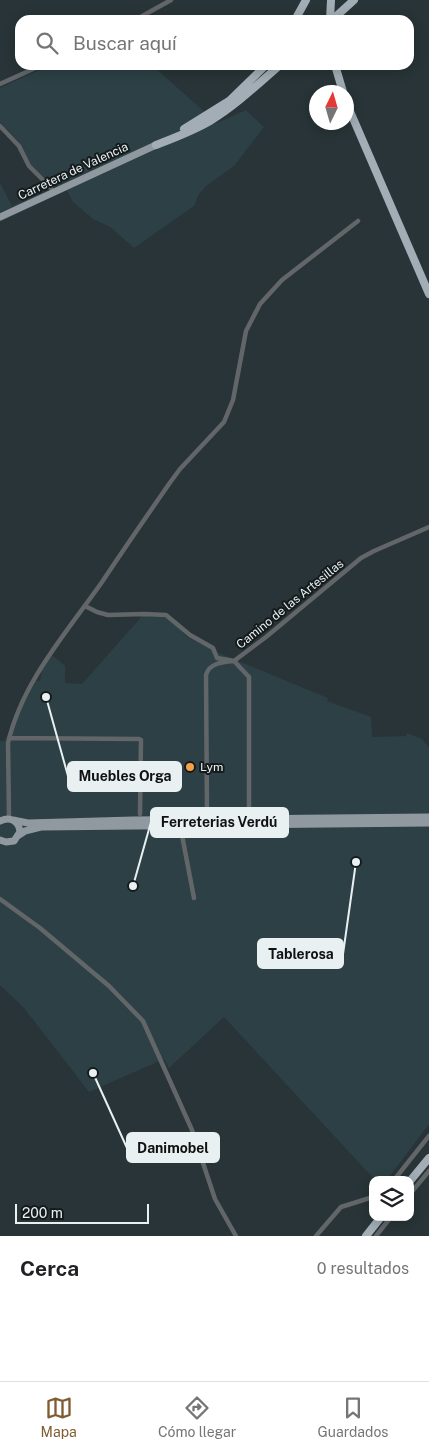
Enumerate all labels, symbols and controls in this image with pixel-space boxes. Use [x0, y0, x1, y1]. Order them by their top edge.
search box [15, 15, 414, 70]
icon: search [33, 29, 61, 57]
text: Buscar aquí [73, 32, 177, 54]
north arrow [309, 85, 354, 130]
street label: Carretera de Valencia [16, 139, 130, 203]
street label: Camino de las Artesillas [234, 557, 346, 651]
place label: Lym [200, 760, 223, 774]
marker: Lym [184, 761, 196, 773]
callout: Muebles Orga [68, 762, 181, 791]
text: Muebles Orga [78, 768, 172, 784]
callout: Ferreterias Verdú [151, 808, 288, 837]
text: Ferreterias Verdú [161, 814, 277, 830]
callout: Tablerosa [258, 939, 343, 968]
text: Tablerosa [268, 946, 334, 962]
callout: Danimobel [127, 1133, 219, 1162]
text: Danimobel [137, 1140, 209, 1156]
map controls [369, 1176, 414, 1221]
button: layers [369, 1176, 414, 1221]
scale bar [15, 1201, 149, 1224]
text: 200 m [22, 1205, 63, 1221]
text: Cerca [20, 1256, 79, 1281]
text: 0 resultados [317, 1259, 409, 1278]
tab: Mapa [41, 1394, 77, 1440]
tab: Cómo llegar [158, 1394, 236, 1440]
tab: Guardados [318, 1394, 388, 1440]

